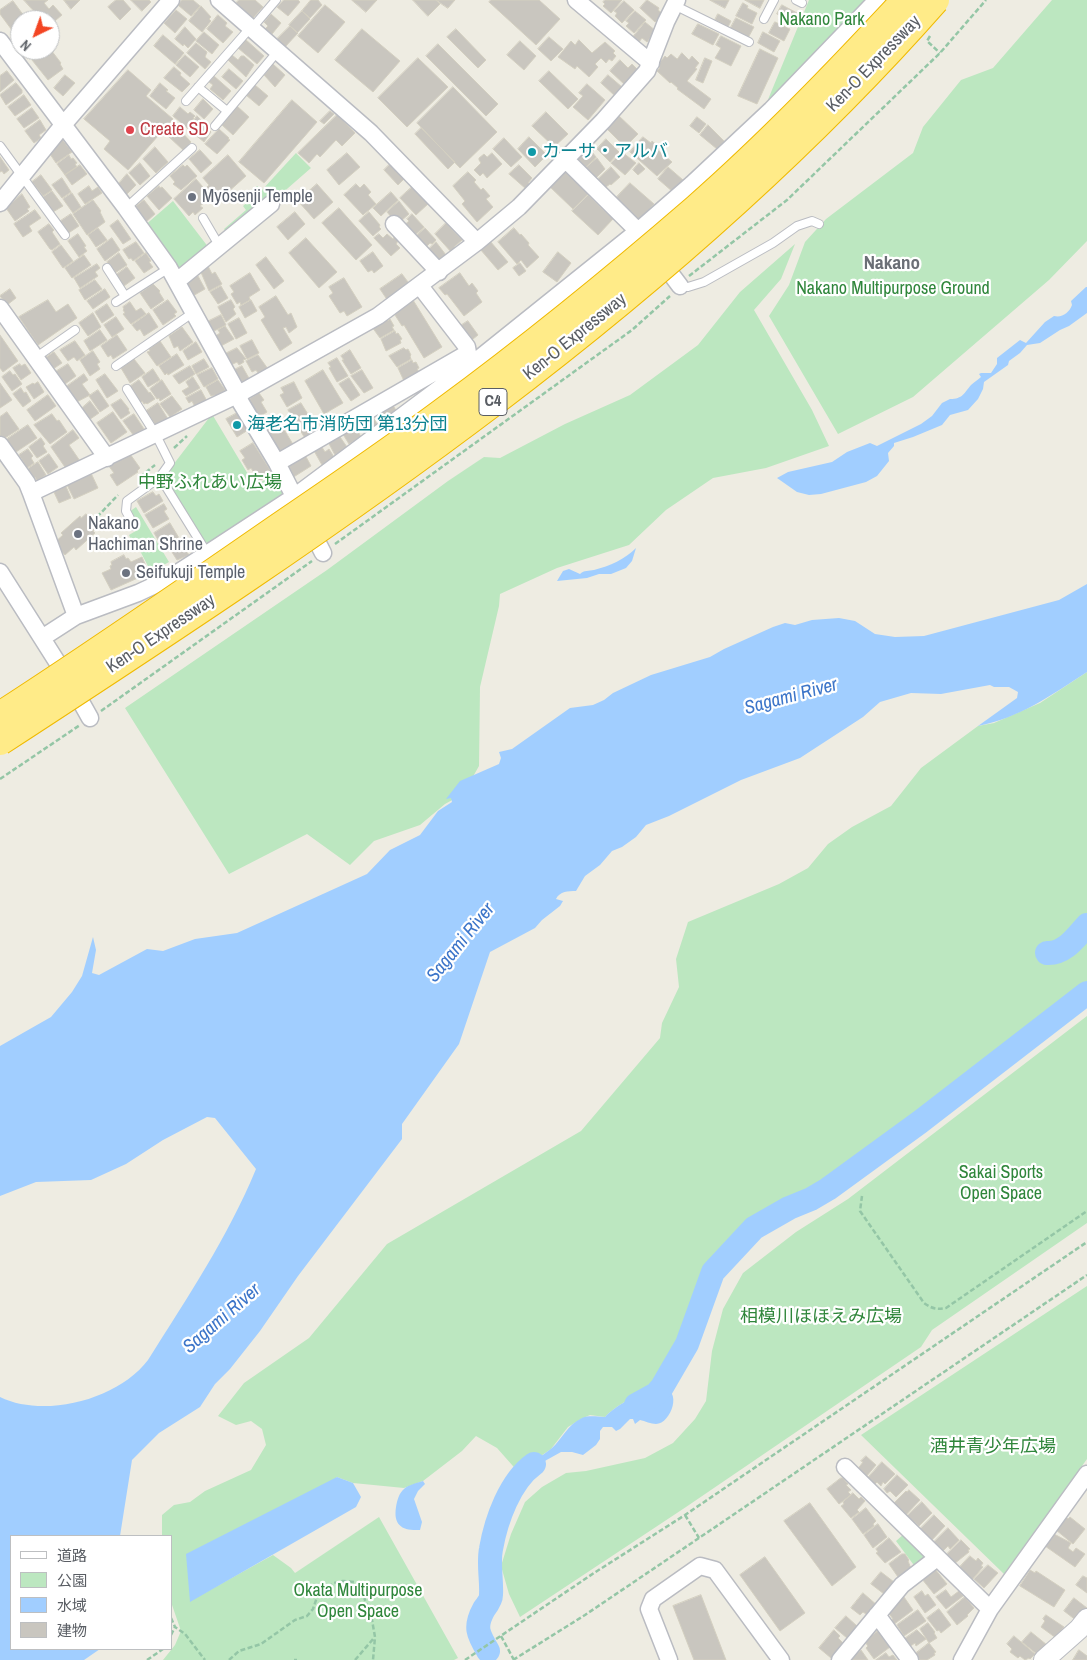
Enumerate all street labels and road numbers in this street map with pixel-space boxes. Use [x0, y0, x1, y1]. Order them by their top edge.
street label: Ken-O Expressway [822, 11, 926, 117]
street label: Ken-O Expressway [519, 289, 631, 385]
road number: C4 [479, 388, 507, 416]
street label: Ken-O Expressway [103, 590, 219, 678]

